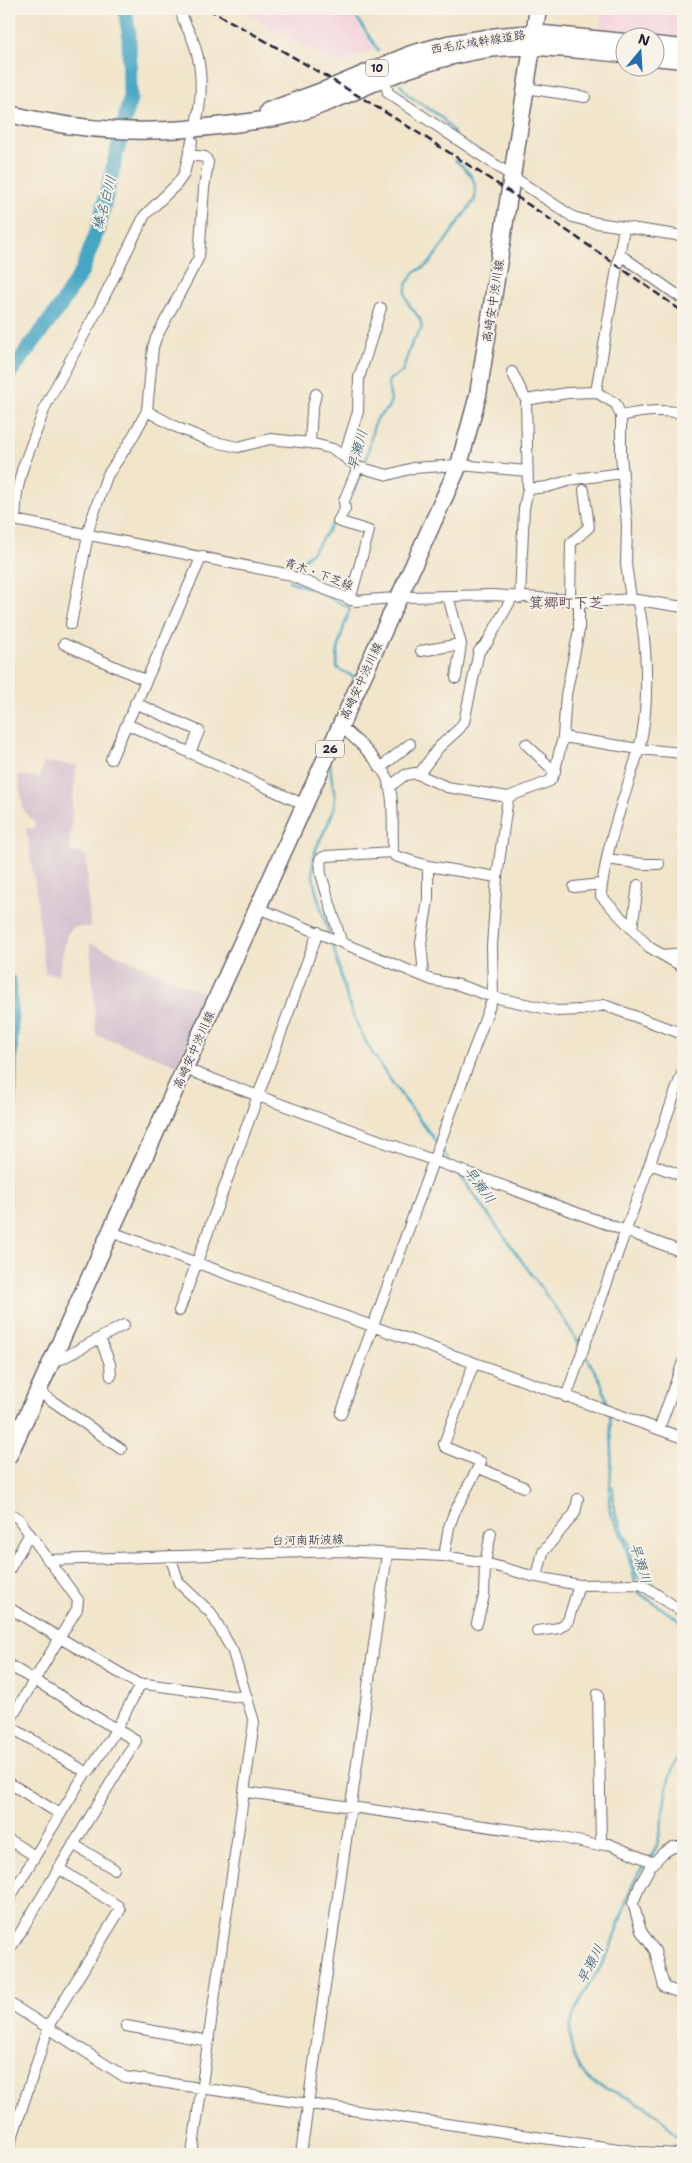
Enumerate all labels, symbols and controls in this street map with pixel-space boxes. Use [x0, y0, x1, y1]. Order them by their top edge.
street label: 西毛広域幹線道路 [429, 27, 527, 57]
north arrow [614, 28, 664, 78]
text: N [636, 29, 652, 50]
road number: 10 [366, 59, 388, 76]
water label: 榛名白川 [88, 174, 120, 232]
street label: 高崎安中渋川線 [479, 258, 507, 344]
water label: 早瀬川 [343, 427, 371, 473]
street label: 青木・下芝線 [282, 554, 356, 594]
district label: 箕郷町下芝 [528, 593, 604, 613]
street label: 高崎安中渋川線 [336, 640, 386, 722]
road number: 26 [316, 741, 344, 758]
street label: 高崎安中渋川線 [170, 1008, 218, 1092]
water label: 早瀬川 [460, 1163, 500, 1207]
street label: 白河南斯波線 [272, 1531, 344, 1549]
water label: 早瀬川 [626, 1540, 656, 1586]
water label: 早瀬川 [572, 1941, 608, 1987]

